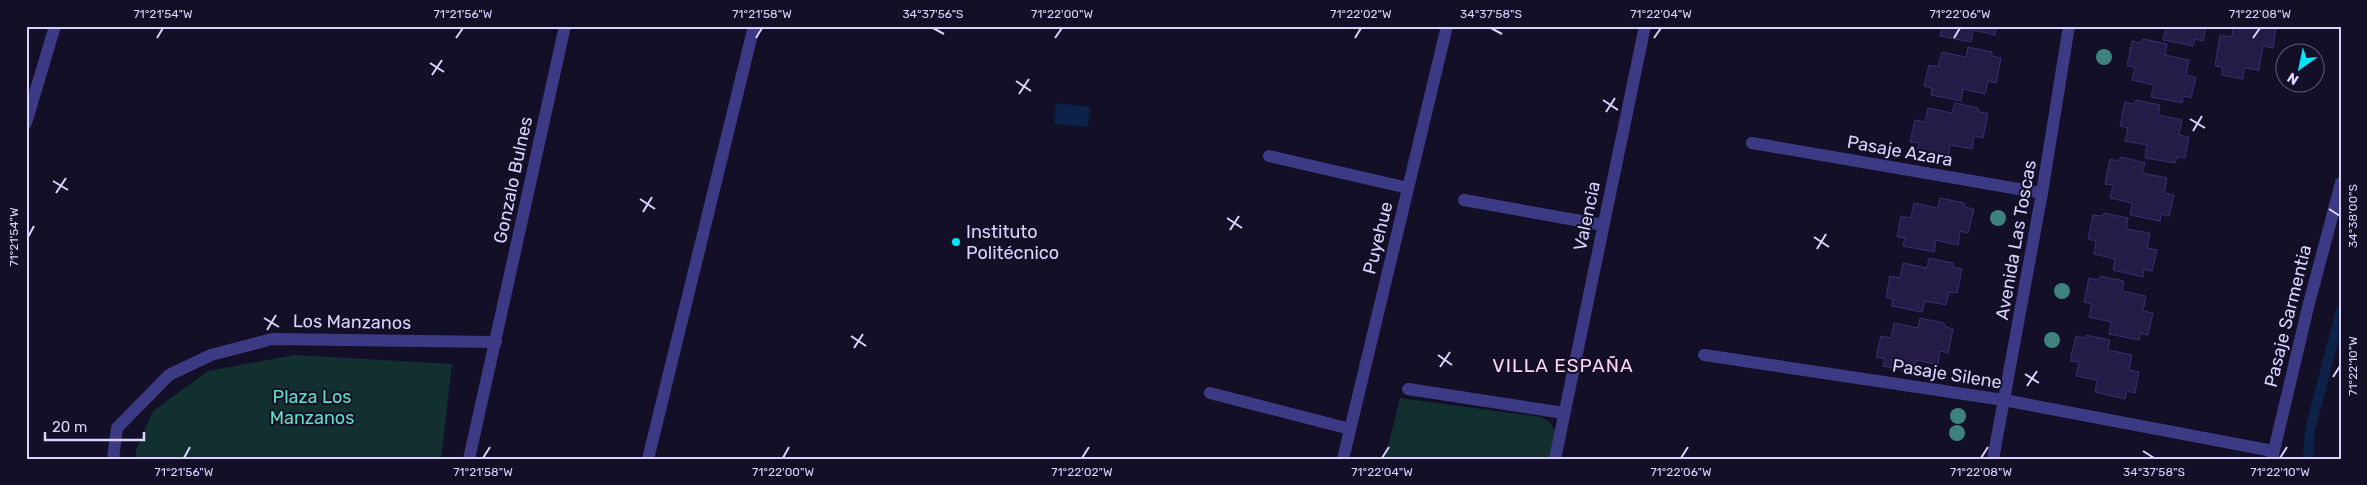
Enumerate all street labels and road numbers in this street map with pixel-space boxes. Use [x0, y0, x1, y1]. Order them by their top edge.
street label: Gonzalo Bulnes [489, 115, 537, 245]
street label: Pasaje Azara [1845, 131, 1955, 171]
street label: Avenida Las Toscas [1991, 158, 2041, 322]
street label: Valencia [1569, 179, 1605, 253]
street label: Puyehue [1358, 199, 1398, 277]
street label: Pasaje Sarmentia [2260, 243, 2316, 389]
street label: Los Manzanos [293, 310, 411, 334]
street label: Pasaje Silene [1891, 354, 2003, 394]

